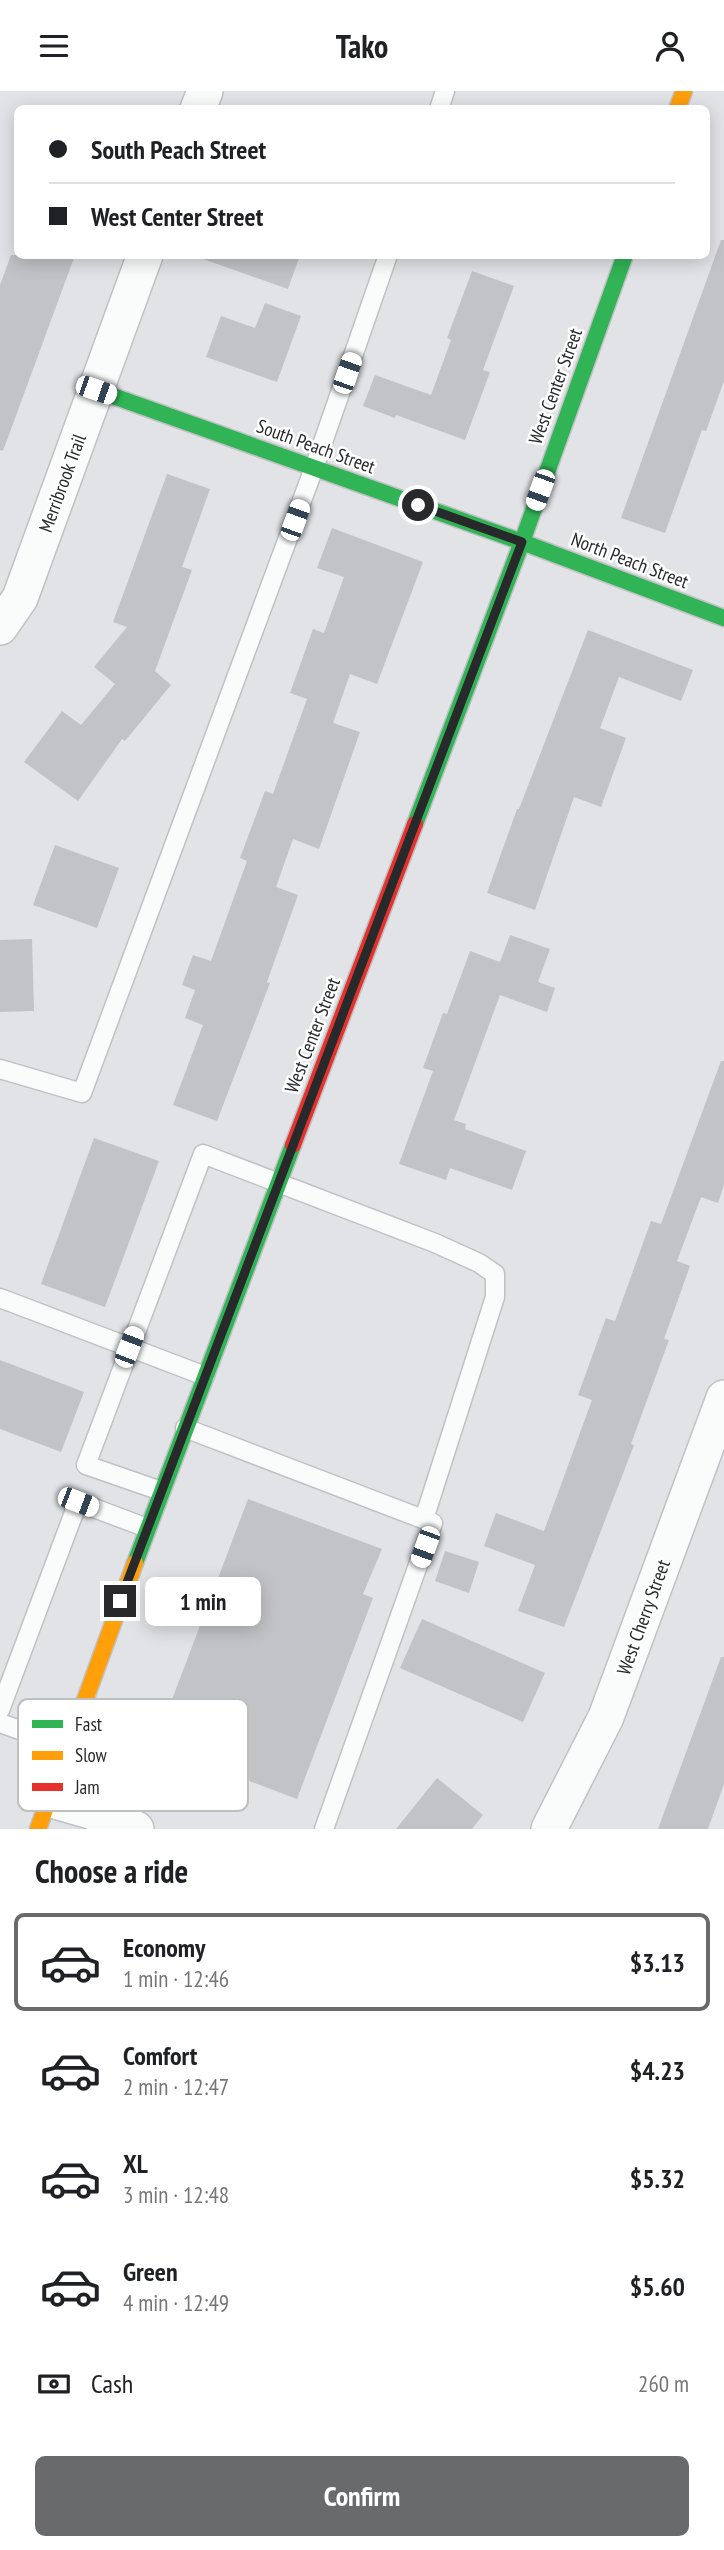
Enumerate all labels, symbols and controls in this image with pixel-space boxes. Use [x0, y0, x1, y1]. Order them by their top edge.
text: Tako [336, 25, 388, 67]
icon: menu [35, 27, 73, 65]
icon: person [651, 27, 689, 65]
text: South Peach Street [91, 133, 266, 166]
text: West Center Street [91, 200, 263, 233]
street label: West Center Street [523, 324, 587, 447]
car [331, 350, 364, 396]
car [73, 373, 120, 407]
street label: South Peach Street [254, 413, 379, 479]
street label: Merribrook Trail [33, 430, 91, 536]
car [523, 467, 558, 513]
route start [402, 489, 434, 521]
car [278, 497, 313, 543]
street label: North Peach Street [568, 527, 693, 594]
street label: West Center Street [279, 973, 345, 1096]
car [112, 1324, 147, 1370]
car [55, 1485, 102, 1519]
car [408, 1524, 443, 1570]
street label: West Cherry Street [611, 1555, 675, 1678]
callout: 1 min [144, 1577, 260, 1625]
route end [104, 1585, 136, 1617]
text: 1 min [180, 1587, 226, 1616]
legend [18, 1699, 248, 1811]
text: Fast [75, 1712, 103, 1736]
text: Slow [75, 1743, 108, 1767]
text: Jam [74, 1775, 100, 1799]
text: Choose a ride [35, 1850, 188, 1892]
icon: car [39, 1931, 102, 1994]
text: Economy [123, 1931, 205, 1964]
text: $3.13 [630, 1946, 685, 1979]
text: 1 min · 12:46 [123, 1964, 229, 1993]
icon: car [39, 2039, 102, 2102]
text: Comfort [123, 2039, 197, 2072]
text: $4.23 [630, 2054, 685, 2087]
text: 2 min · 12:47 [123, 2072, 229, 2101]
icon: car [39, 2147, 102, 2210]
text: XL [123, 2147, 148, 2180]
text: $5.32 [630, 2162, 685, 2195]
text: 3 min · 12:48 [123, 2180, 229, 2209]
icon: car [39, 2255, 102, 2318]
text: Green [123, 2255, 178, 2288]
text: $5.60 [630, 2270, 685, 2303]
text: 4 min · 12:49 [123, 2288, 229, 2317]
icon: cash [35, 2365, 73, 2403]
text: Cash [91, 2367, 133, 2400]
text: 260 m [638, 2369, 689, 2398]
button: Confirm [35, 2456, 689, 2536]

